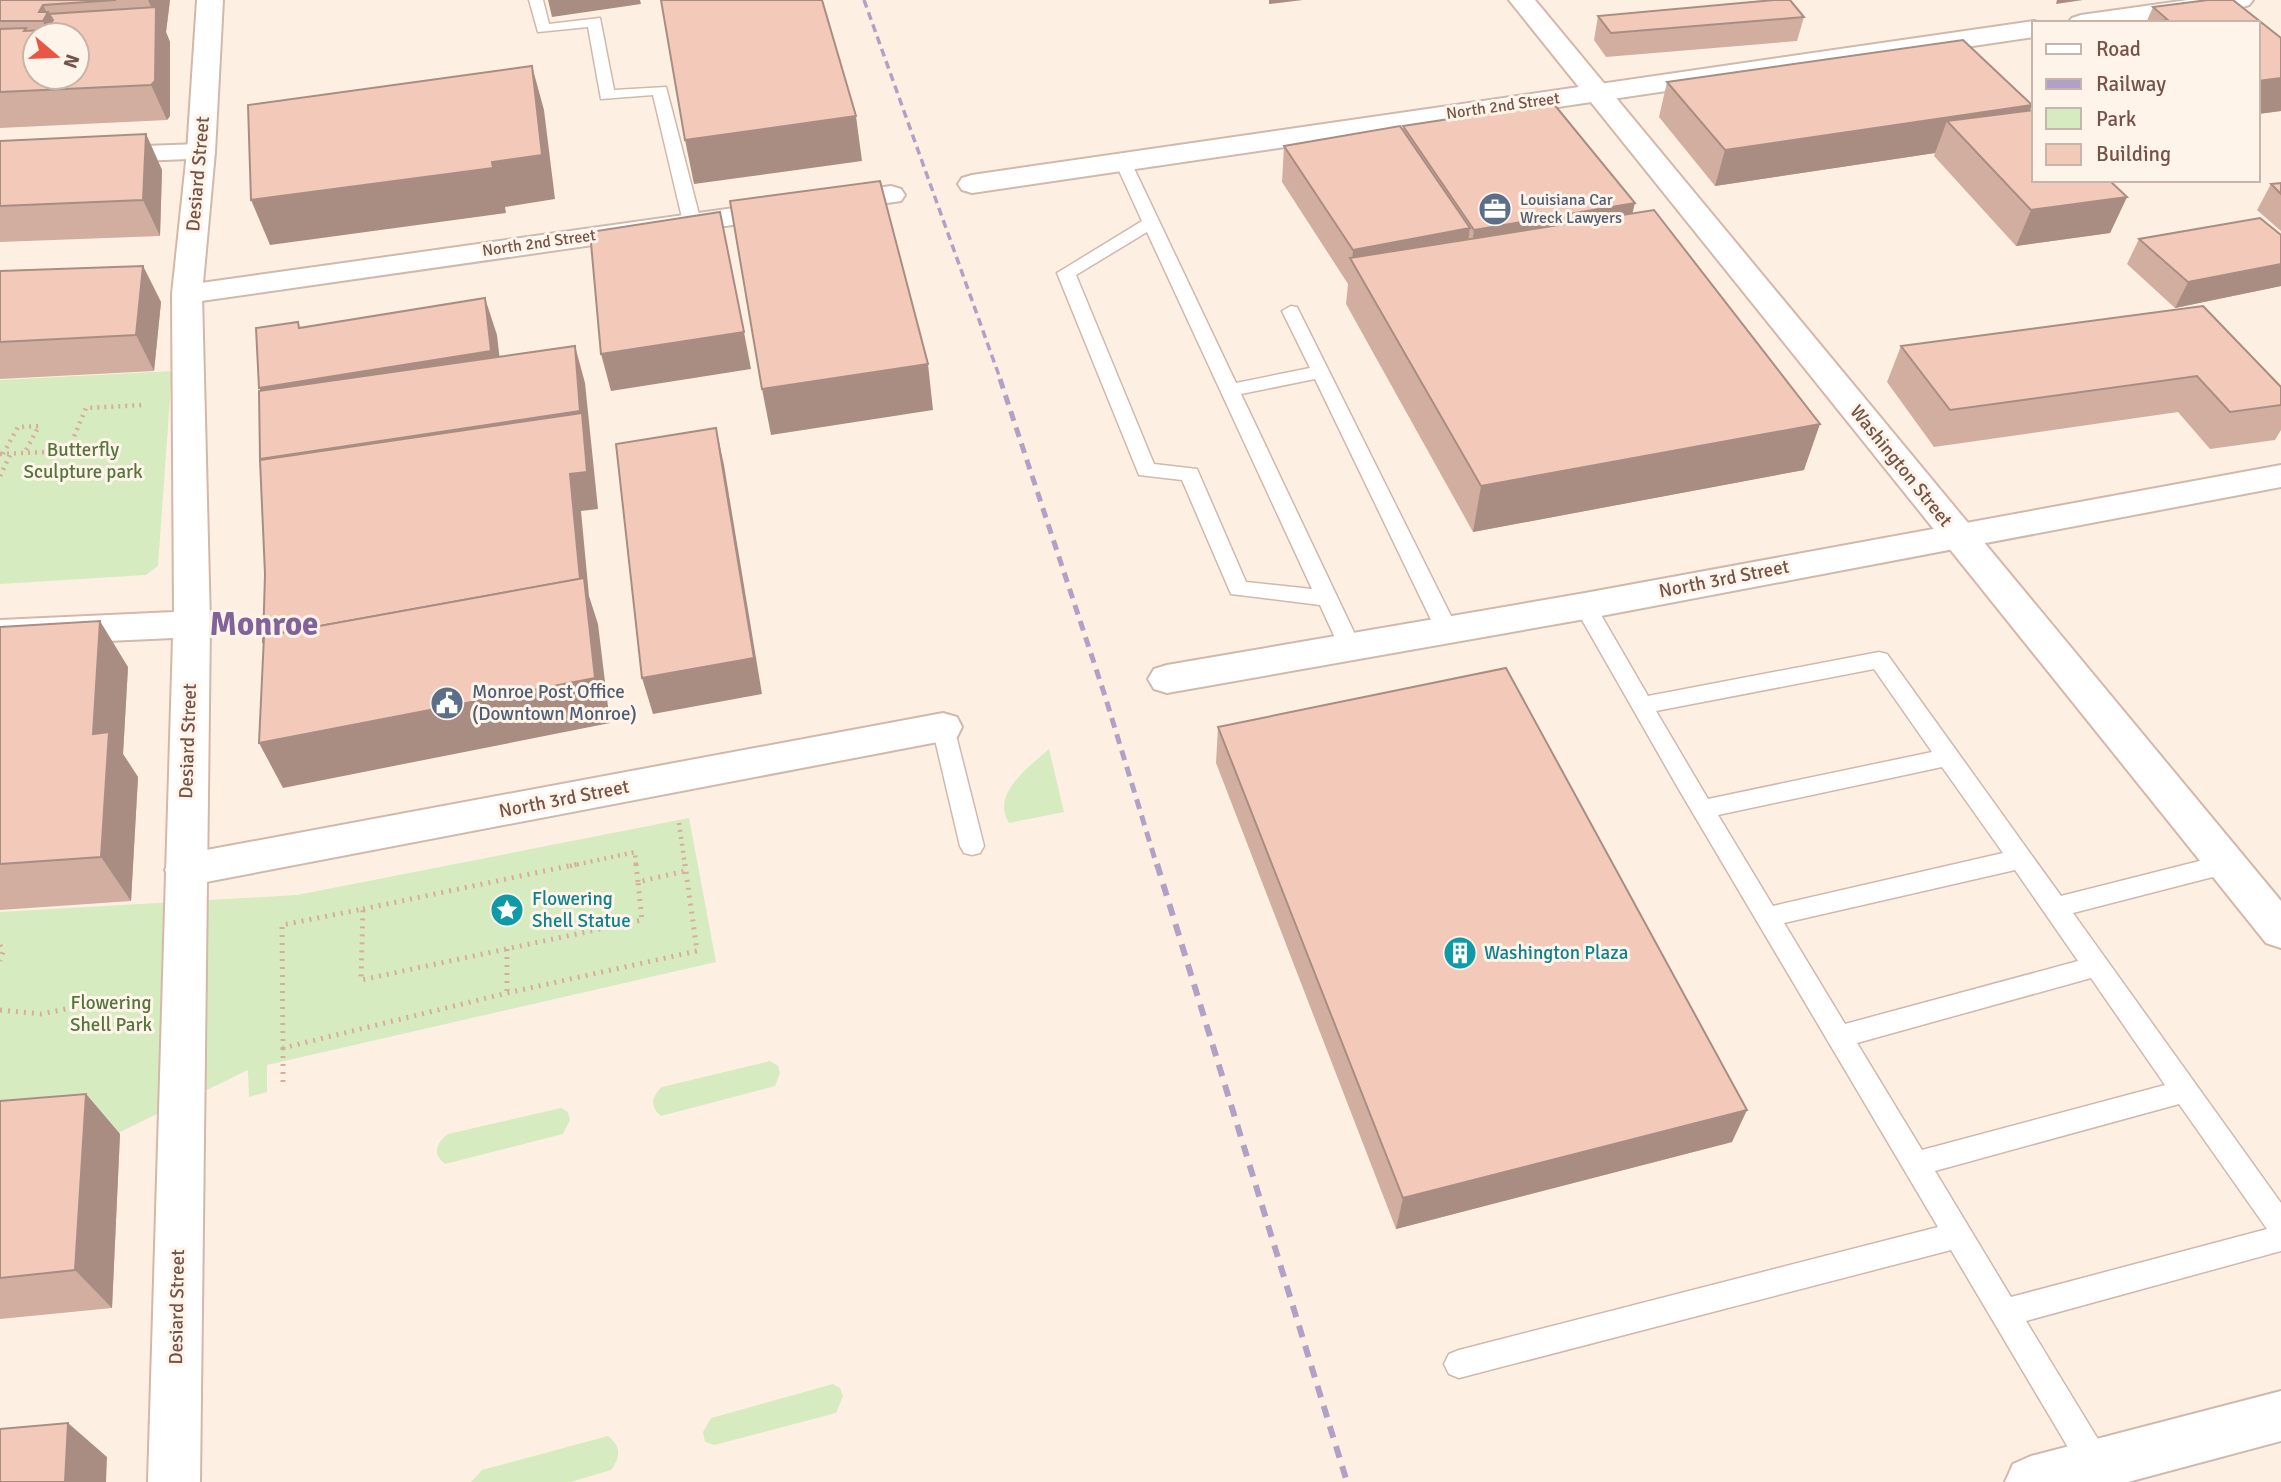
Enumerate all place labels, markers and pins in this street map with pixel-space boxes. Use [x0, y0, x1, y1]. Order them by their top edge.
office icon: Louisiana Car Wreck Lawyers [1476, 190, 1514, 228]
place label: Louisiana Car Wreck Lawyers [1520, 190, 1622, 228]
place label: Monroe Post Office (Downtown Monroe) [472, 680, 637, 726]
public building icon: Monroe Post Office (Downtown Monroe) [428, 684, 466, 722]
place label: Flowering Shell Statue [532, 887, 631, 933]
place icon: Flowering Shell Statue [488, 891, 526, 929]
building icon: Washington Plaza [1441, 934, 1479, 972]
place label: Washington Plaza [1484, 941, 1628, 965]

